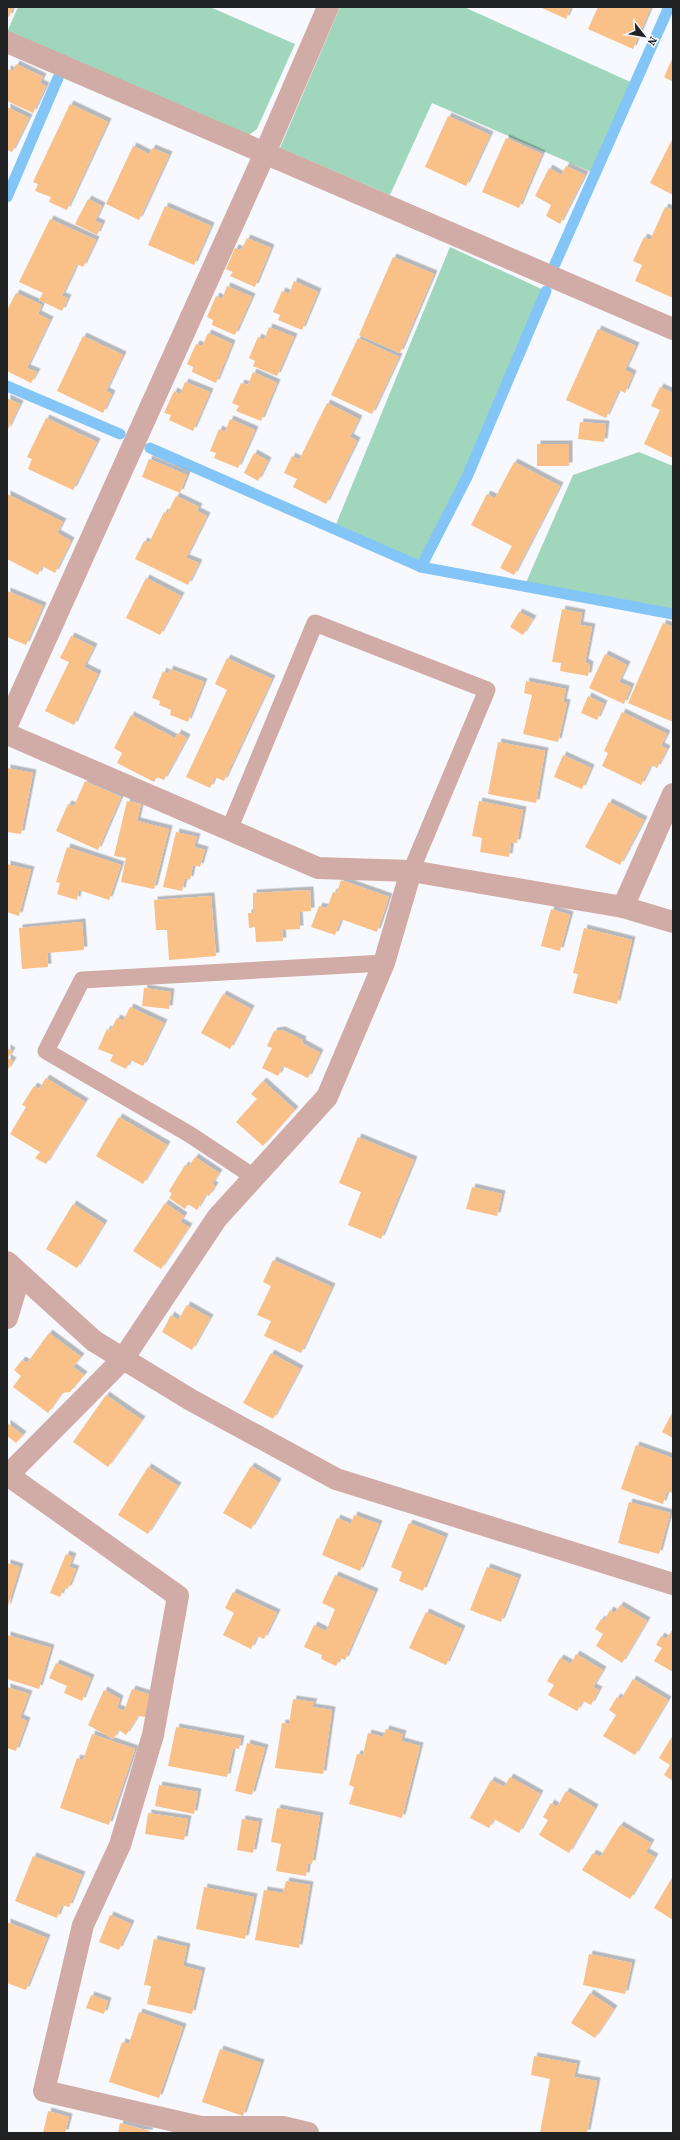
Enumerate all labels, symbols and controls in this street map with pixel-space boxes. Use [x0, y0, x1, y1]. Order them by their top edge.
north arrow [624, 16, 664, 56]
text: N [644, 34, 661, 48]

